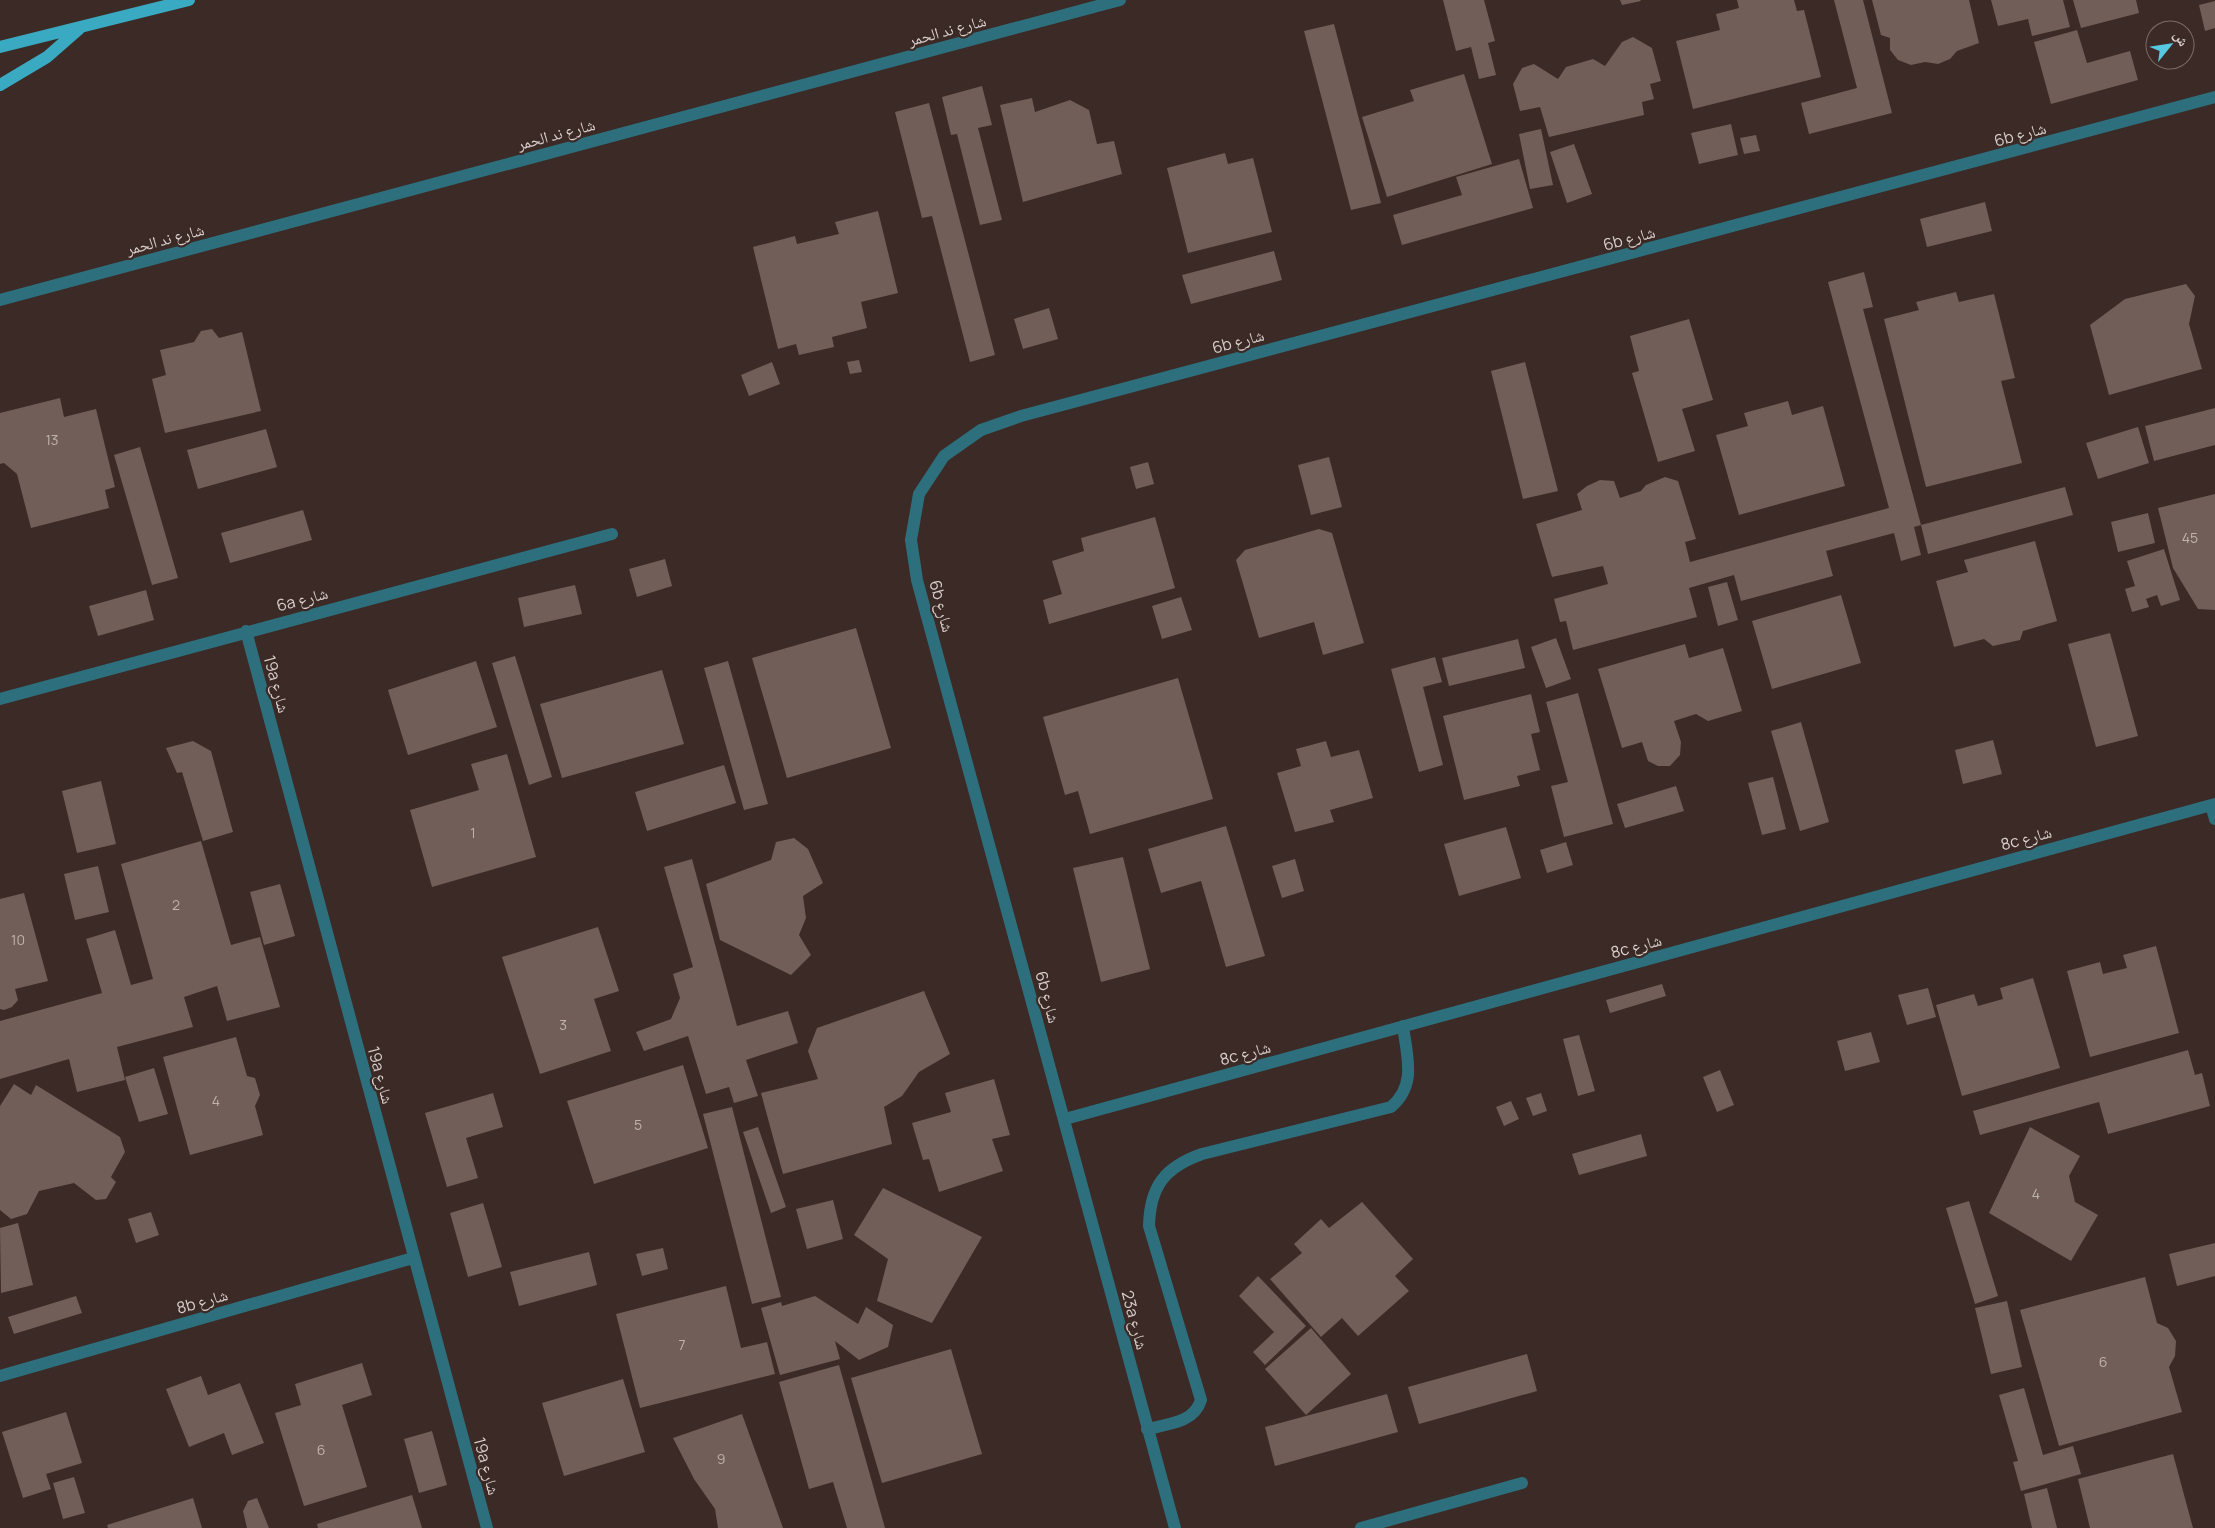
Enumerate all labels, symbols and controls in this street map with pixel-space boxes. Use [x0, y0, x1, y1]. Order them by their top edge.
street label: شارع ند الحمر [905, 9, 988, 51]
north arrow [2145, 20, 2195, 70]
text: ش [2170, 27, 2194, 50]
street label: شارع ند الحمر [514, 113, 597, 155]
street label: 6b شارع [1992, 117, 2048, 151]
street label: شارع ند الحمر [123, 218, 206, 260]
street label: 6b شارع [1601, 221, 1657, 255]
street label: 6b شارع [1210, 324, 1266, 358]
house number: 13 [45, 430, 59, 449]
house number: 45 [2182, 528, 2198, 547]
street label: 6b شارع [925, 578, 959, 634]
street label: 6a شارع [274, 582, 330, 616]
street label: 19a شارع [259, 653, 295, 715]
street label: 8c شارع [1998, 821, 2054, 855]
house number: 1 [470, 823, 476, 842]
house number: 2 [172, 895, 180, 914]
street label: 8c شارع [1608, 929, 1664, 963]
house number: 10 [11, 930, 25, 949]
street label: 6b شارع [1031, 969, 1065, 1025]
house number: 3 [559, 1015, 567, 1034]
street label: 8c شارع [1217, 1036, 1273, 1070]
street label: 19a شارع [363, 1044, 399, 1106]
house number: 4 [212, 1091, 220, 1110]
house number: 5 [634, 1115, 642, 1134]
house number: 4 [2032, 1184, 2040, 1203]
street label: 8b شارع [174, 1283, 230, 1319]
street label: 23a شارع [1117, 1288, 1153, 1352]
house number: 7 [678, 1335, 686, 1354]
house number: 6 [2099, 1352, 2107, 1371]
street label: 19a شارع [469, 1435, 505, 1497]
house number: 6 [317, 1440, 325, 1459]
house number: 9 [717, 1449, 725, 1468]

